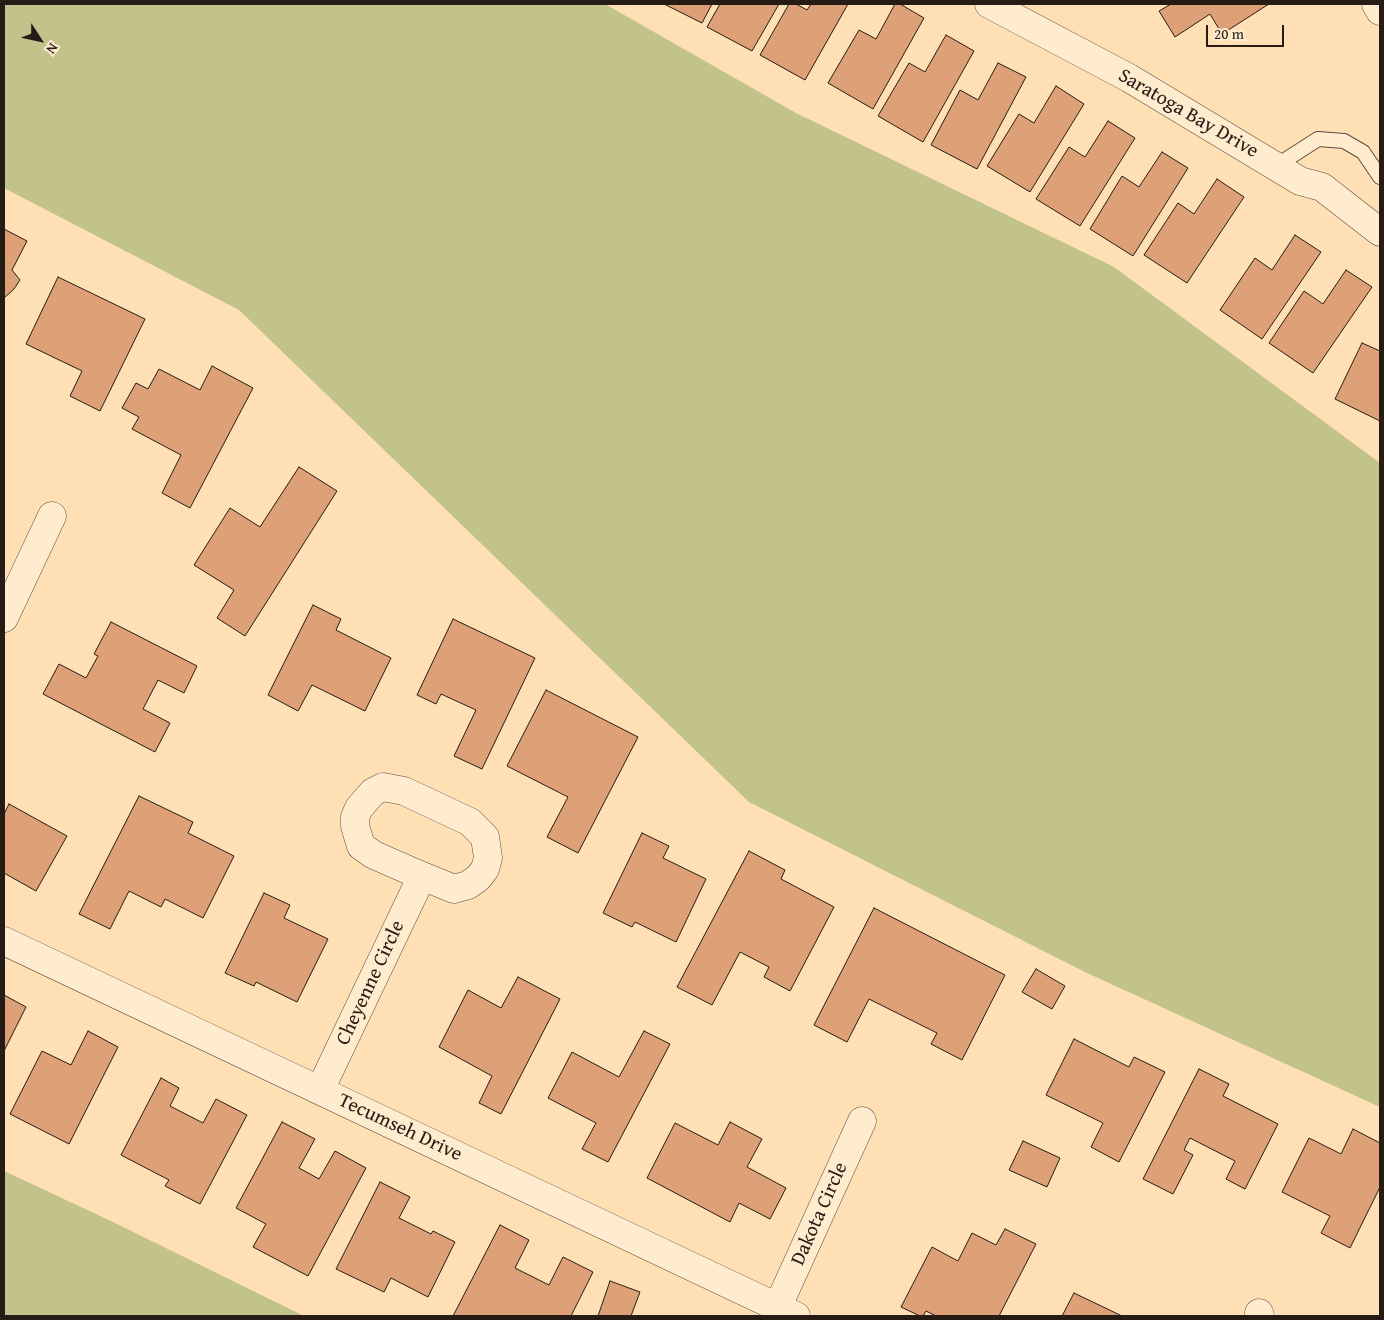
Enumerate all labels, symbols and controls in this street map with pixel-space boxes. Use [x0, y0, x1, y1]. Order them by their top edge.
north arrow [15, 15, 65, 65]
scale bar [1209, 15, 1286, 47]
text: 20 m [1214, 23, 1244, 44]
text: N [41, 39, 63, 58]
street label: Saratoga Bay Drive [1114, 64, 1262, 164]
street label: Cheyenne Circle [332, 917, 410, 1049]
street label: Tecumseh Drive [334, 1089, 466, 1167]
street label: Dakota Circle [787, 1159, 853, 1269]

